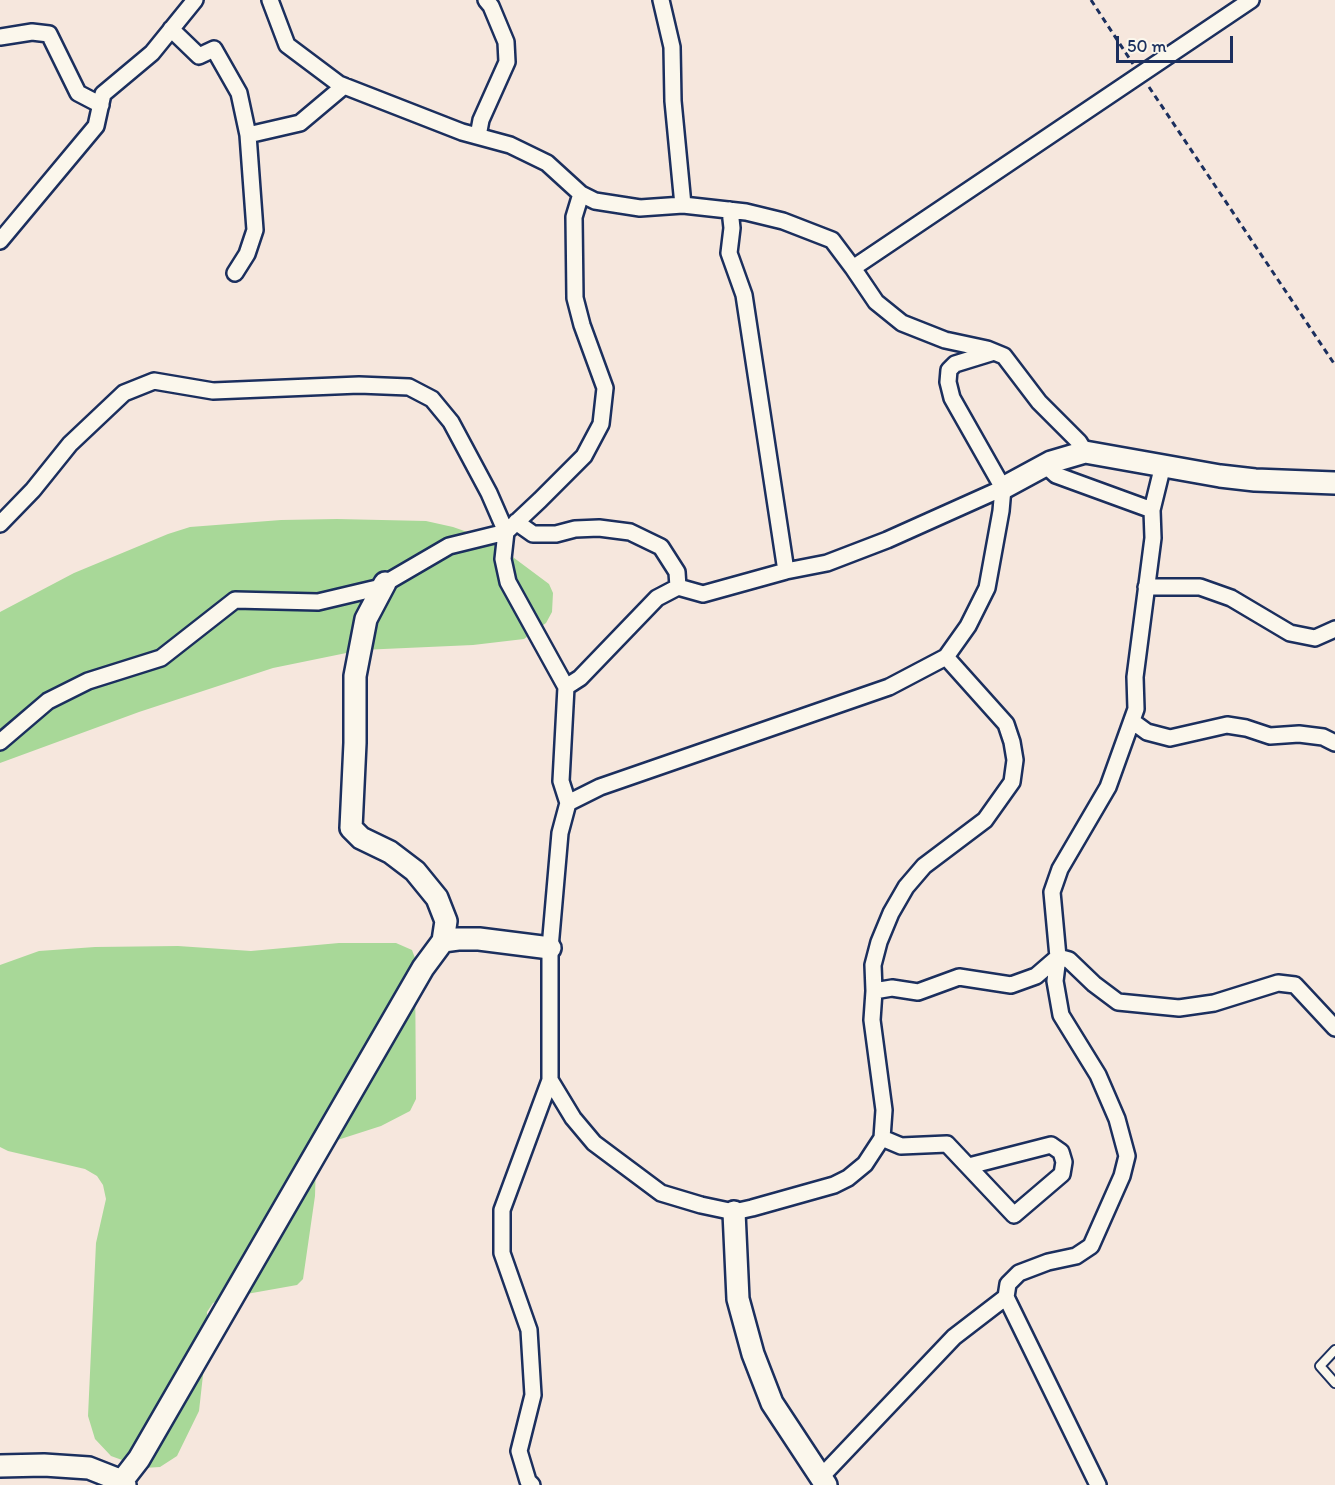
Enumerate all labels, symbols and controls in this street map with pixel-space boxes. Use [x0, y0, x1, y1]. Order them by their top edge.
scale bar [1119, 24, 1236, 62]
text: 50 m [1127, 35, 1167, 57]

